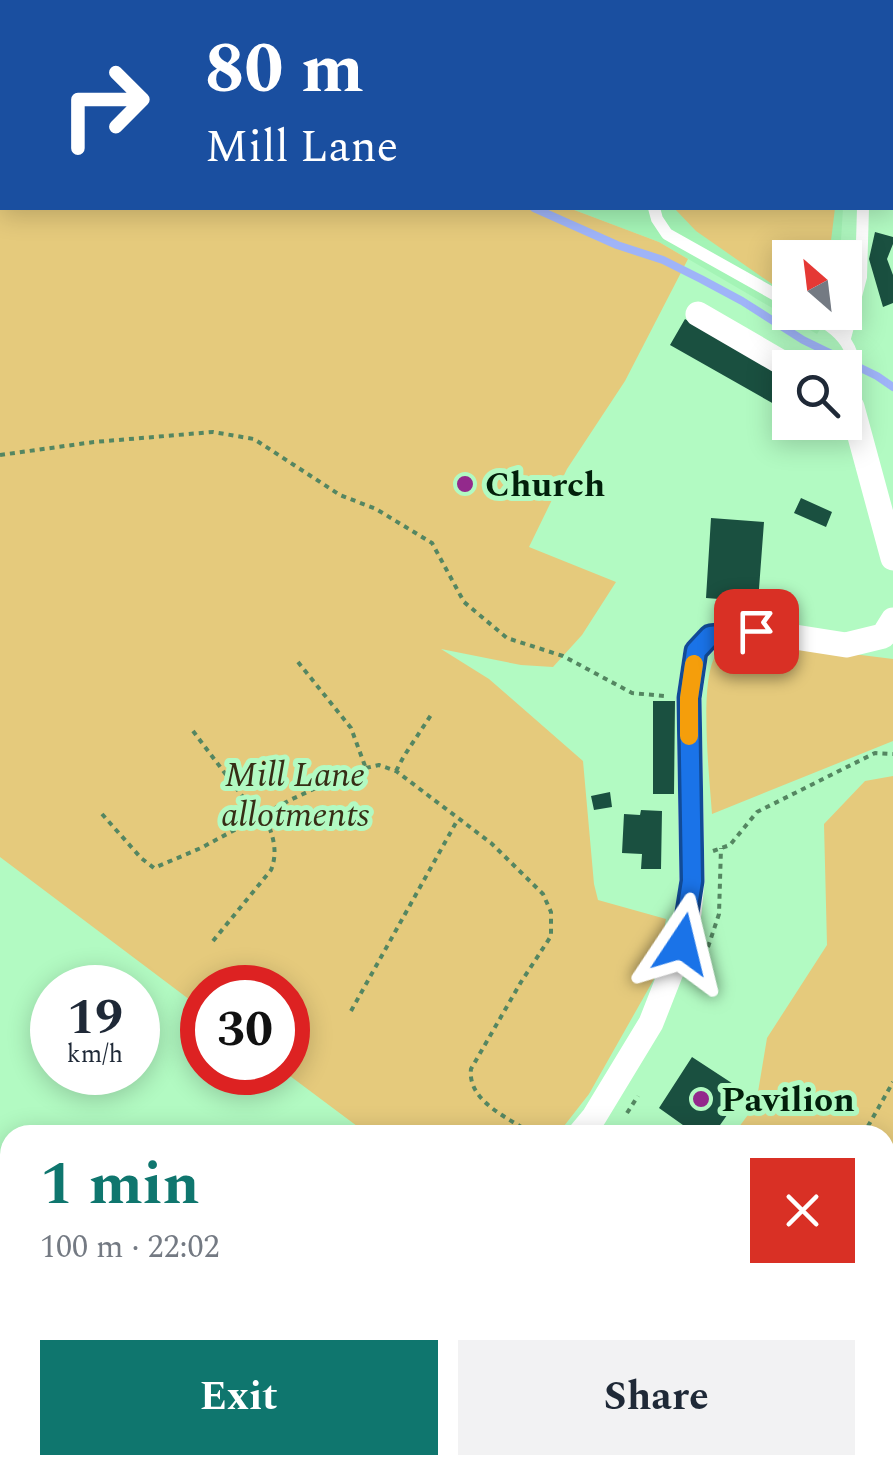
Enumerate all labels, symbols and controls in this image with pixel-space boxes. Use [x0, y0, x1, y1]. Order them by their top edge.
text: 80 m [205, 17, 364, 123]
icon: right [40, 40, 170, 170]
text: Mill Lane [205, 113, 398, 182]
north arrow [772, 240, 862, 330]
map controls [772, 240, 862, 440]
button: search [772, 350, 862, 440]
place label: Church [485, 459, 605, 512]
marker: Church [454, 473, 476, 495]
pin [714, 589, 799, 674]
icon: arrive [729, 604, 784, 659]
park label: Mill Lane allotments [221, 749, 369, 842]
position arrow [630, 892, 734, 996]
speed limit sign: 30 [180, 965, 310, 1095]
text: 19 [67, 980, 123, 1056]
text: km/h [67, 1036, 123, 1074]
place label: Pavilion [721, 1074, 855, 1127]
marker: Pavilion [690, 1088, 712, 1110]
text: 1 min [40, 1139, 200, 1231]
button: close [750, 1158, 855, 1263]
text: 100 m · 22:02 [40, 1223, 220, 1272]
button: Exit [40, 1340, 438, 1455]
button: Share [458, 1340, 855, 1455]

